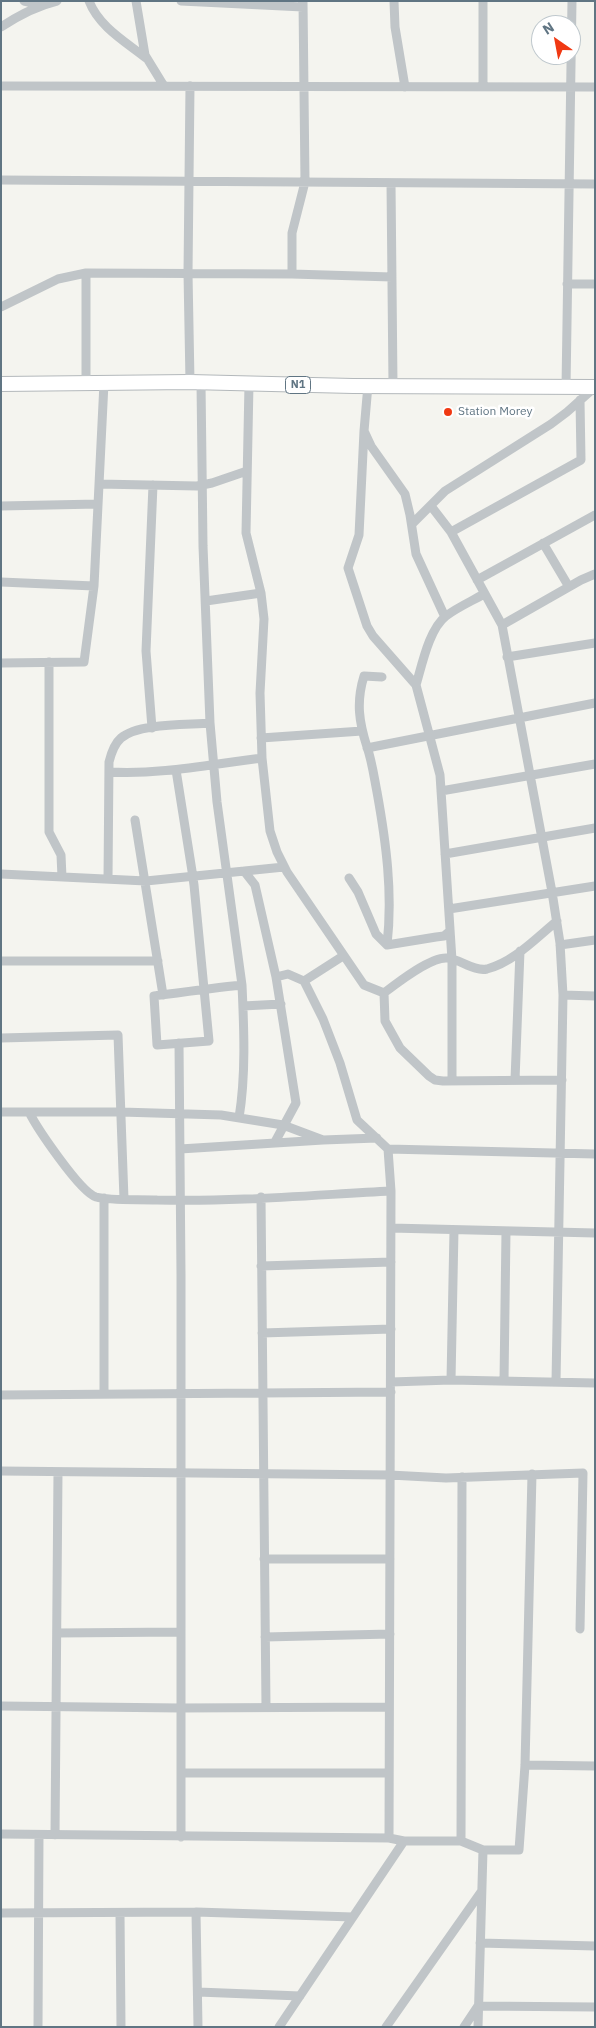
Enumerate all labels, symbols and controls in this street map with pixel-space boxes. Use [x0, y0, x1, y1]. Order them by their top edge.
north arrow [531, 15, 581, 65]
text: N [539, 18, 558, 39]
road number: N1 [286, 376, 310, 394]
place label: Station Morey [458, 405, 532, 419]
marker: Station Morey [442, 406, 454, 418]

